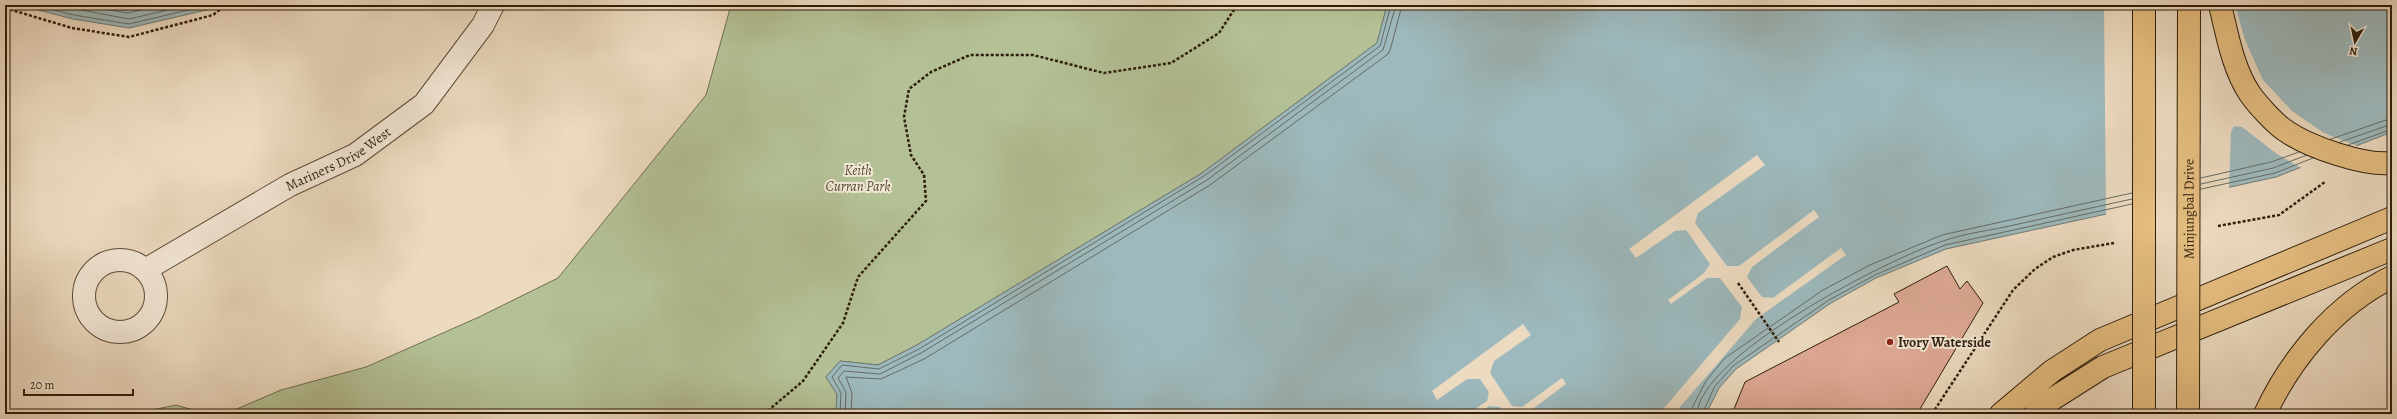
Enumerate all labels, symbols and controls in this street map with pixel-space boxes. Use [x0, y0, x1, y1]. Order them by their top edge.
north arrow [2335, 22, 2375, 62]
text: N [2348, 43, 2359, 59]
street label: Mariners Drive West [282, 122, 395, 195]
street label: Minjungbal Drive [2179, 159, 2198, 259]
park label: Keith Curran Park [826, 161, 890, 196]
place label: Ivory Waterside [1898, 333, 1992, 352]
marker: Ivory Waterside [1885, 337, 1895, 347]
scale bar [24, 371, 133, 397]
text: 20 m [30, 377, 54, 393]

